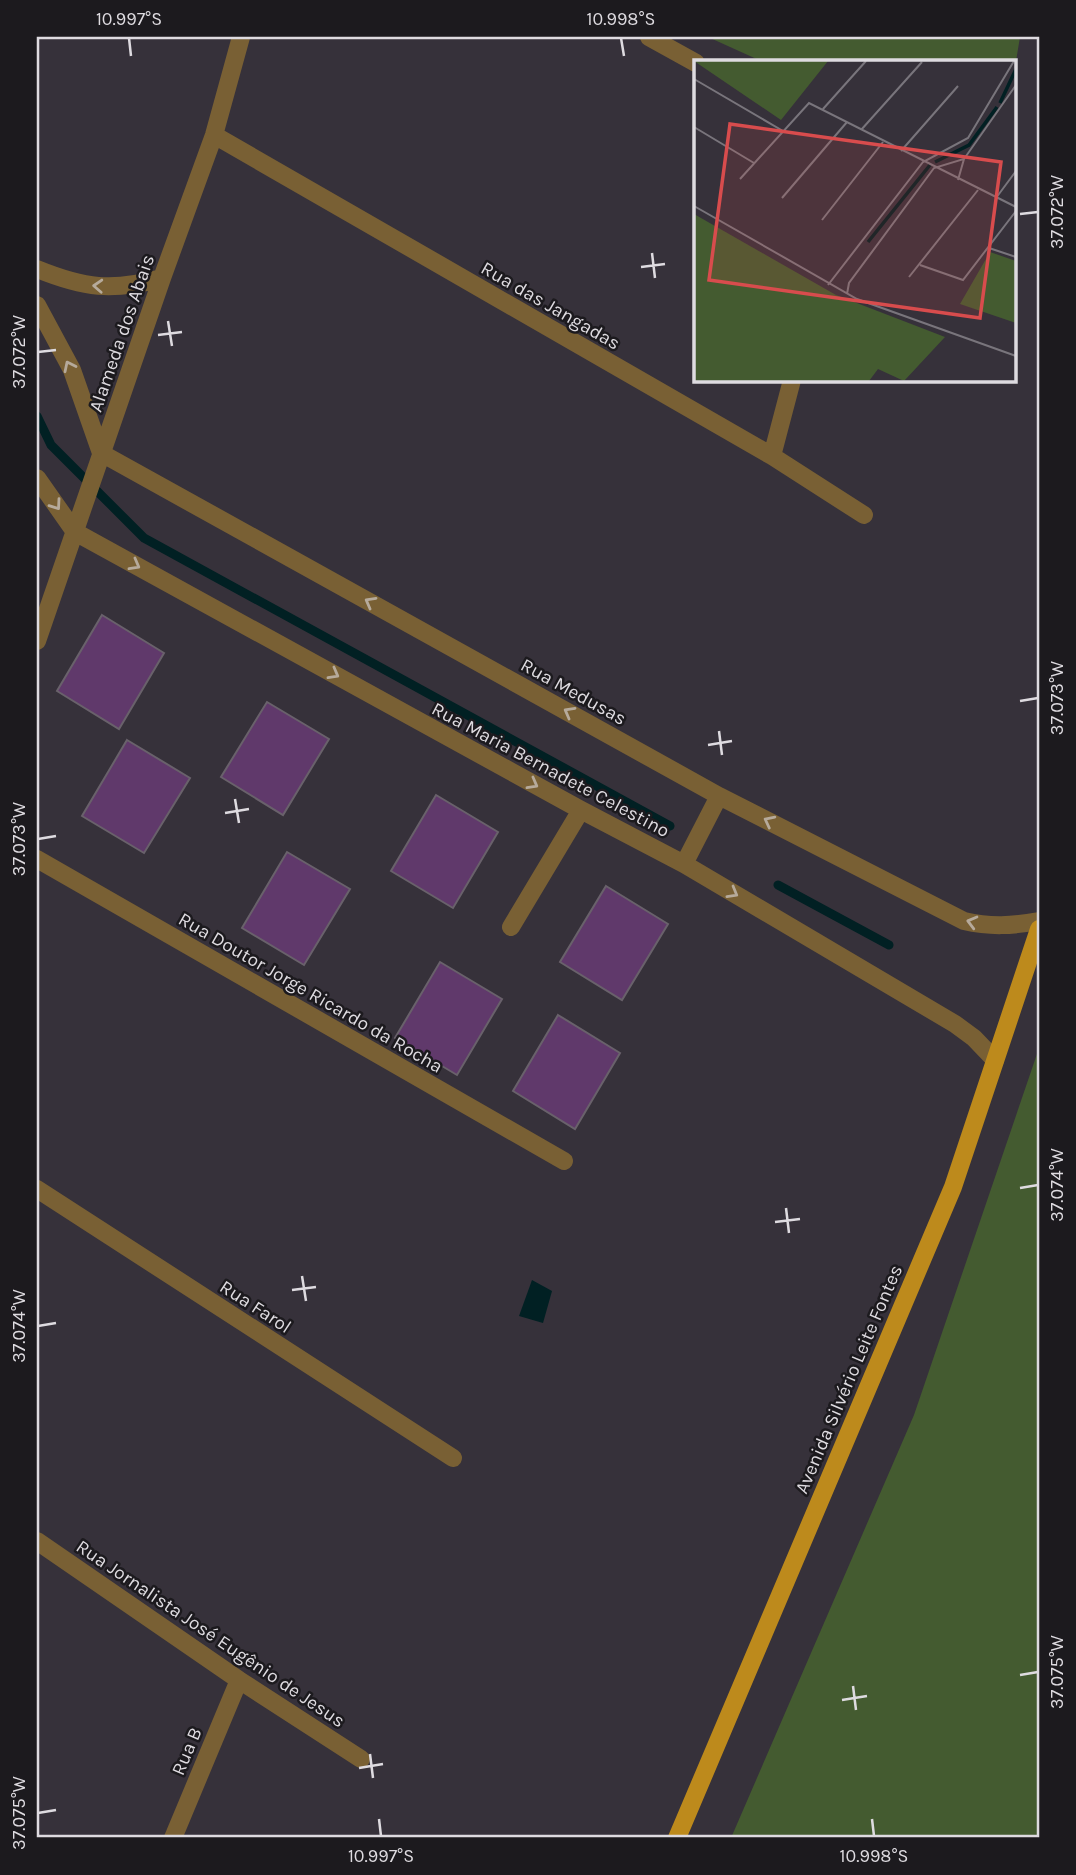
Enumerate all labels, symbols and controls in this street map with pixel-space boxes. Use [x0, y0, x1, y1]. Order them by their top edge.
text: 10.997°S [96, 8, 162, 30]
text: 10.998°S [587, 8, 655, 30]
inset map [694, 60, 1016, 382]
text: 37.072°W [1046, 175, 1068, 249]
street label: Alameda dos Abais [85, 252, 159, 415]
street label: Rua das Jangadas [477, 257, 624, 355]
one-way arrow [93, 279, 104, 294]
text: 37.072°W [8, 315, 30, 389]
one-way arrow [63, 361, 77, 373]
one-way arrow [48, 497, 60, 510]
one-way arrow [128, 557, 140, 570]
one-way arrow [365, 597, 377, 610]
street label: Rua Medusas [517, 654, 630, 730]
text: 37.073°W [1046, 661, 1068, 735]
one-way arrow [327, 666, 339, 680]
street label: Rua Maria Bernadete Celestino [428, 698, 673, 842]
one-way arrow [564, 707, 576, 720]
one-way arrow [526, 776, 539, 789]
text: 37.073°W [8, 802, 30, 876]
one-way arrow [764, 816, 776, 830]
one-way arrow [726, 885, 739, 898]
street label: Rua Doutor Jorge Ricardo da Rocha [174, 908, 447, 1078]
one-way arrow [966, 916, 978, 931]
text: 37.074°W [1046, 1148, 1068, 1222]
street label: Avenida Silvério Leite Fontes [791, 1262, 907, 1497]
street label: Rua Farol [216, 1276, 295, 1338]
text: 37.074°W [8, 1289, 30, 1363]
street label: Rua Jornalista José Eugênio de Jesus [72, 1535, 349, 1732]
text: 37.075°W [1046, 1635, 1068, 1709]
street label: Rua B [167, 1724, 207, 1779]
text: 37.075°W [8, 1776, 30, 1850]
text: 10.997°S [348, 1845, 414, 1867]
text: 10.998°S [840, 1845, 908, 1867]

